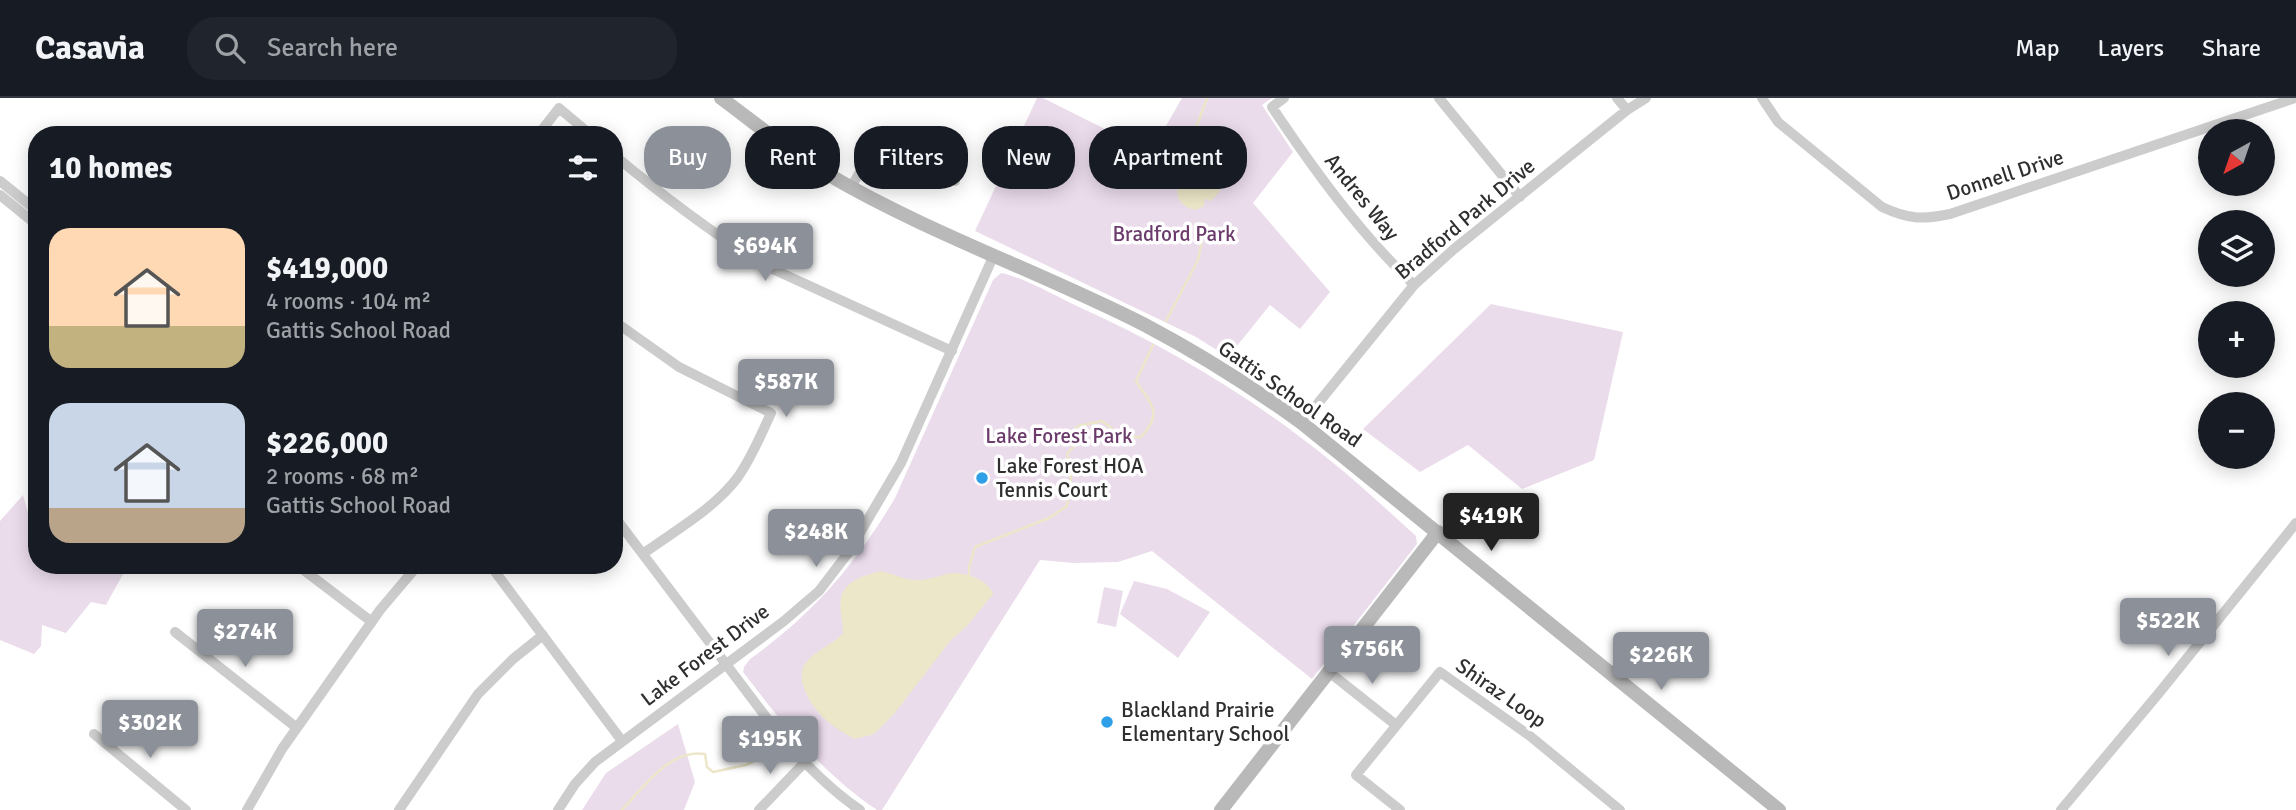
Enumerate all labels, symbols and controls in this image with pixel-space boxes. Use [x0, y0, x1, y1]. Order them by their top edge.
search box [187, 17, 677, 80]
text: Casavia [35, 28, 145, 69]
icon: search [211, 29, 249, 67]
text: Search here [267, 32, 398, 64]
text: Map [2015, 33, 2060, 63]
text: Layers [2098, 33, 2164, 63]
text: Share [2202, 33, 2261, 63]
north arrow [2198, 119, 2275, 196]
map controls [2198, 119, 2275, 469]
chip: Buy [644, 126, 731, 189]
chip: Rent [745, 126, 840, 189]
chip: Filters [854, 126, 968, 189]
chip: New [982, 126, 1075, 189]
chip: Apartment [1089, 126, 1247, 189]
street label: Donnell Drive [1943, 144, 2067, 206]
street label: Andres Way [1319, 148, 1405, 246]
icon: filters [564, 149, 602, 187]
text: 10 homes [49, 150, 172, 187]
street label: Bradford Park Drive [1390, 153, 1540, 285]
button: layers [2198, 210, 2275, 287]
park label: Bradford Park [1112, 221, 1236, 247]
pin: $694K [716, 223, 814, 283]
text: $694K [733, 231, 797, 260]
text: $419,000 [266, 250, 388, 287]
icon: home [105, 256, 189, 340]
text: 4 rooms · 104 m² [266, 287, 431, 316]
button: + [2198, 301, 2275, 378]
text: Gattis School Road [266, 316, 451, 345]
street label: Gattis School Road [1213, 335, 1367, 453]
pin: $587K [737, 360, 835, 419]
text: $587K [754, 367, 818, 396]
button: − [2198, 392, 2275, 469]
park label: Lake Forest Park [985, 423, 1133, 449]
text: $226,000 [266, 425, 388, 462]
icon: home [105, 431, 189, 515]
place label: Lake Forest HOA Tennis Court [996, 453, 1144, 503]
text: 2 rooms · 68 m² [266, 462, 419, 491]
marker: Lake Forest HOA Tennis Court [974, 470, 990, 486]
text: Gattis School Road [266, 491, 451, 520]
pin: $419K [1442, 494, 1540, 553]
text: $419K [1459, 501, 1523, 530]
pin: $248K [767, 510, 865, 569]
text: $248K [784, 517, 848, 546]
street label: Lake Forest Drive [636, 598, 774, 712]
pin: $522K [2119, 598, 2217, 658]
text: $522K [2136, 606, 2200, 635]
pin: $274K [196, 610, 294, 669]
text: $274K [213, 617, 277, 646]
pin: $756K [1323, 626, 1421, 686]
pin: $226K [1612, 632, 1710, 692]
text: $756K [1340, 634, 1404, 663]
text: $226K [1629, 640, 1693, 669]
street label: Shiraz Loop [1451, 652, 1551, 734]
place label: Blackland Prairie Elementary School [1121, 697, 1290, 747]
pin: $302K [101, 700, 199, 760]
text: $302K [118, 708, 182, 737]
marker: Blackland Prairie Elementary School [1099, 714, 1115, 730]
pin: $195K [721, 716, 819, 776]
text: $195K [738, 724, 802, 753]

